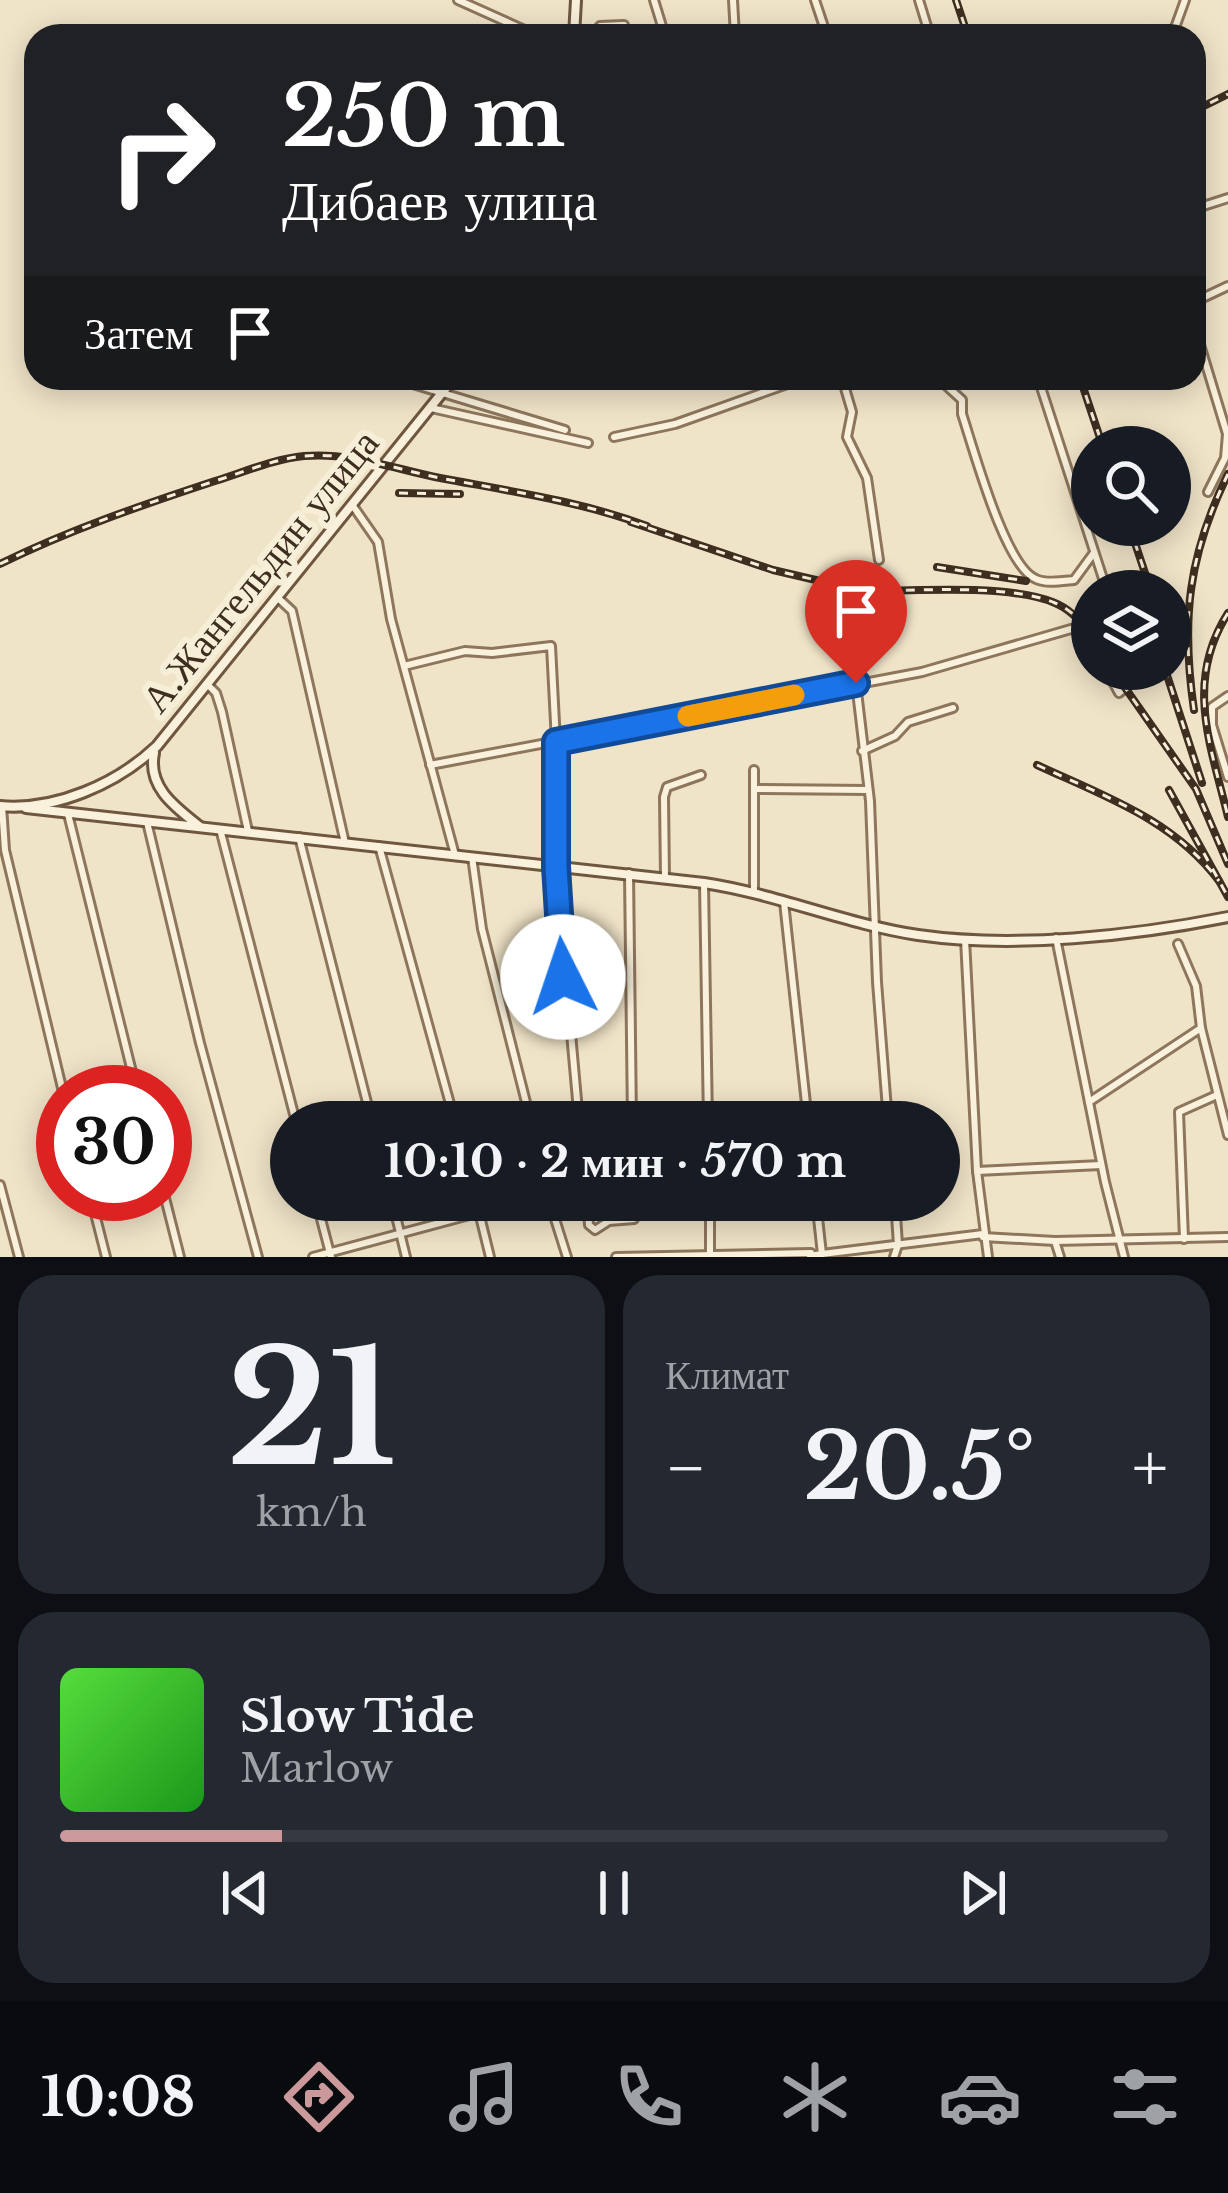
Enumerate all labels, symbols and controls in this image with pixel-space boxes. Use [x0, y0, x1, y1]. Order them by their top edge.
text: 250 m [282, 65, 565, 169]
icon: right [84, 72, 240, 228]
text: Дибаев улица [282, 168, 597, 235]
icon: arrive [217, 300, 283, 366]
text: Затем [84, 305, 193, 361]
street label: А.Жангельдин улица [131, 420, 389, 722]
map controls [1071, 426, 1191, 690]
button: search [1071, 426, 1191, 546]
pin [805, 560, 907, 683]
button: layers [1071, 570, 1191, 690]
icon: arrive [823, 578, 889, 644]
position arrow [500, 914, 626, 1040]
speed limit sign: 30 [36, 1065, 192, 1221]
text: 10:10 · 2 мин · 570 m [384, 1133, 846, 1189]
text: 21 [227, 1313, 396, 1506]
text: Климат [665, 1351, 789, 1400]
text: 20.5° [803, 1412, 1035, 1523]
text: − [665, 1427, 707, 1509]
text: + [1132, 1427, 1168, 1509]
text: km/h [256, 1488, 367, 1537]
text: Slow Tide [240, 1688, 475, 1744]
text: Marlow [240, 1744, 393, 1793]
icon: previous [212, 1860, 278, 1926]
icon: pause [581, 1860, 647, 1926]
icon: next [950, 1860, 1016, 1926]
icon: directions [277, 2055, 361, 2139]
icon: music [442, 2055, 526, 2139]
icon: phone [607, 2055, 691, 2139]
icon: climate [773, 2055, 857, 2139]
icon: car [938, 2055, 1022, 2139]
icon: filters [1103, 2055, 1187, 2139]
text: 10:08 [41, 2064, 195, 2131]

